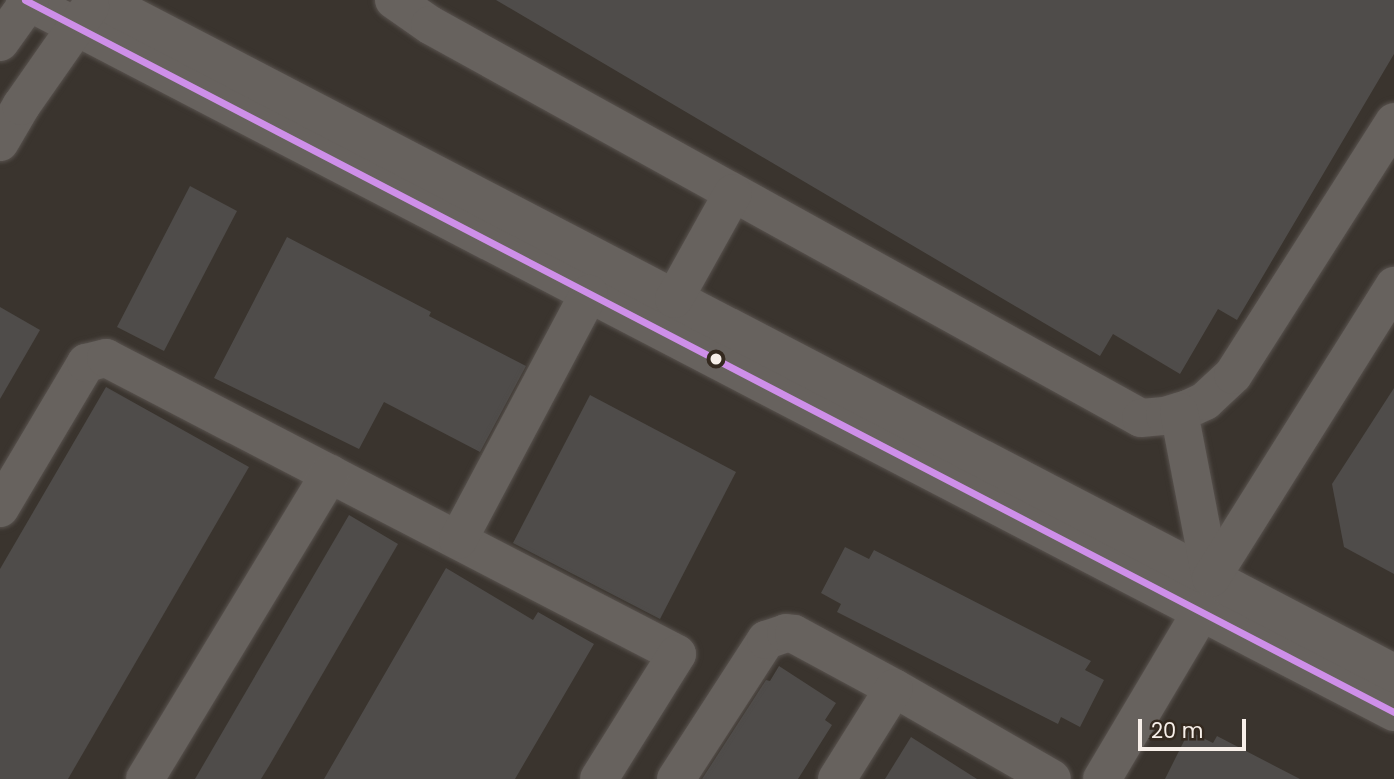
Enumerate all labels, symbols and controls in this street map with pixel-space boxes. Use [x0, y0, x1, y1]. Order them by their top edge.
unlabelled marker [709, 352, 723, 366]
scale bar [1142, 706, 1250, 750]
text: 20 m [1151, 716, 1204, 745]

